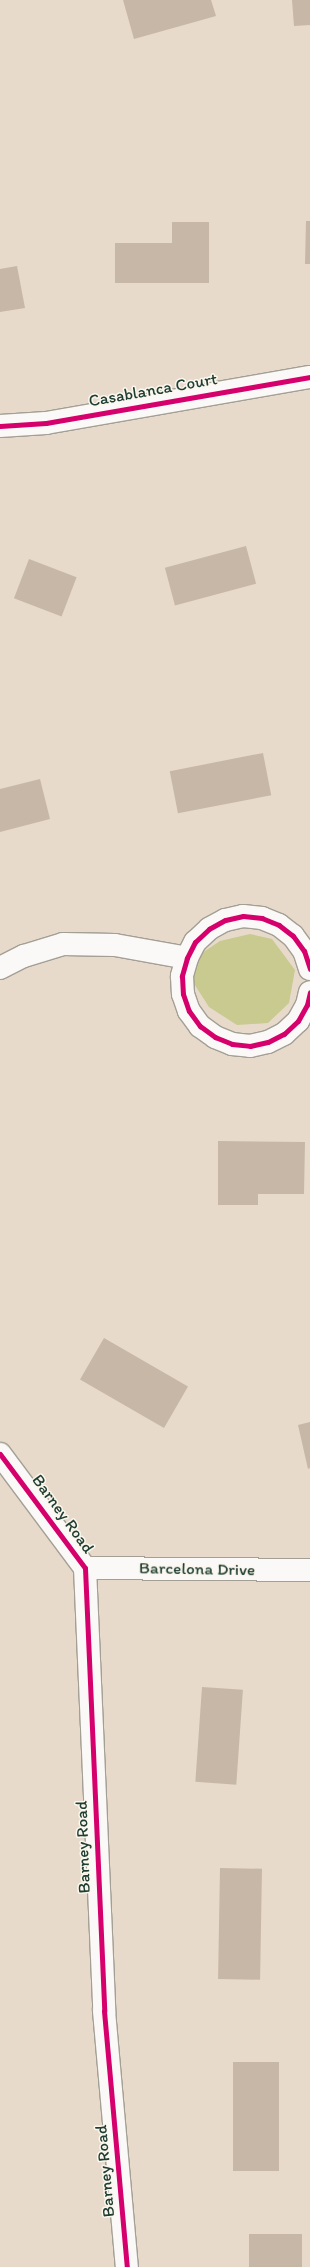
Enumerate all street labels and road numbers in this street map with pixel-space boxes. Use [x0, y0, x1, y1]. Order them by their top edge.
street label: Casablanca Court [87, 369, 219, 411]
street label: Barney Road [28, 1471, 98, 1557]
street label: Barcelona Drive [139, 1558, 255, 1580]
street label: Barney Road [71, 1801, 95, 1893]
street label: Barney Road [91, 2124, 119, 2218]

